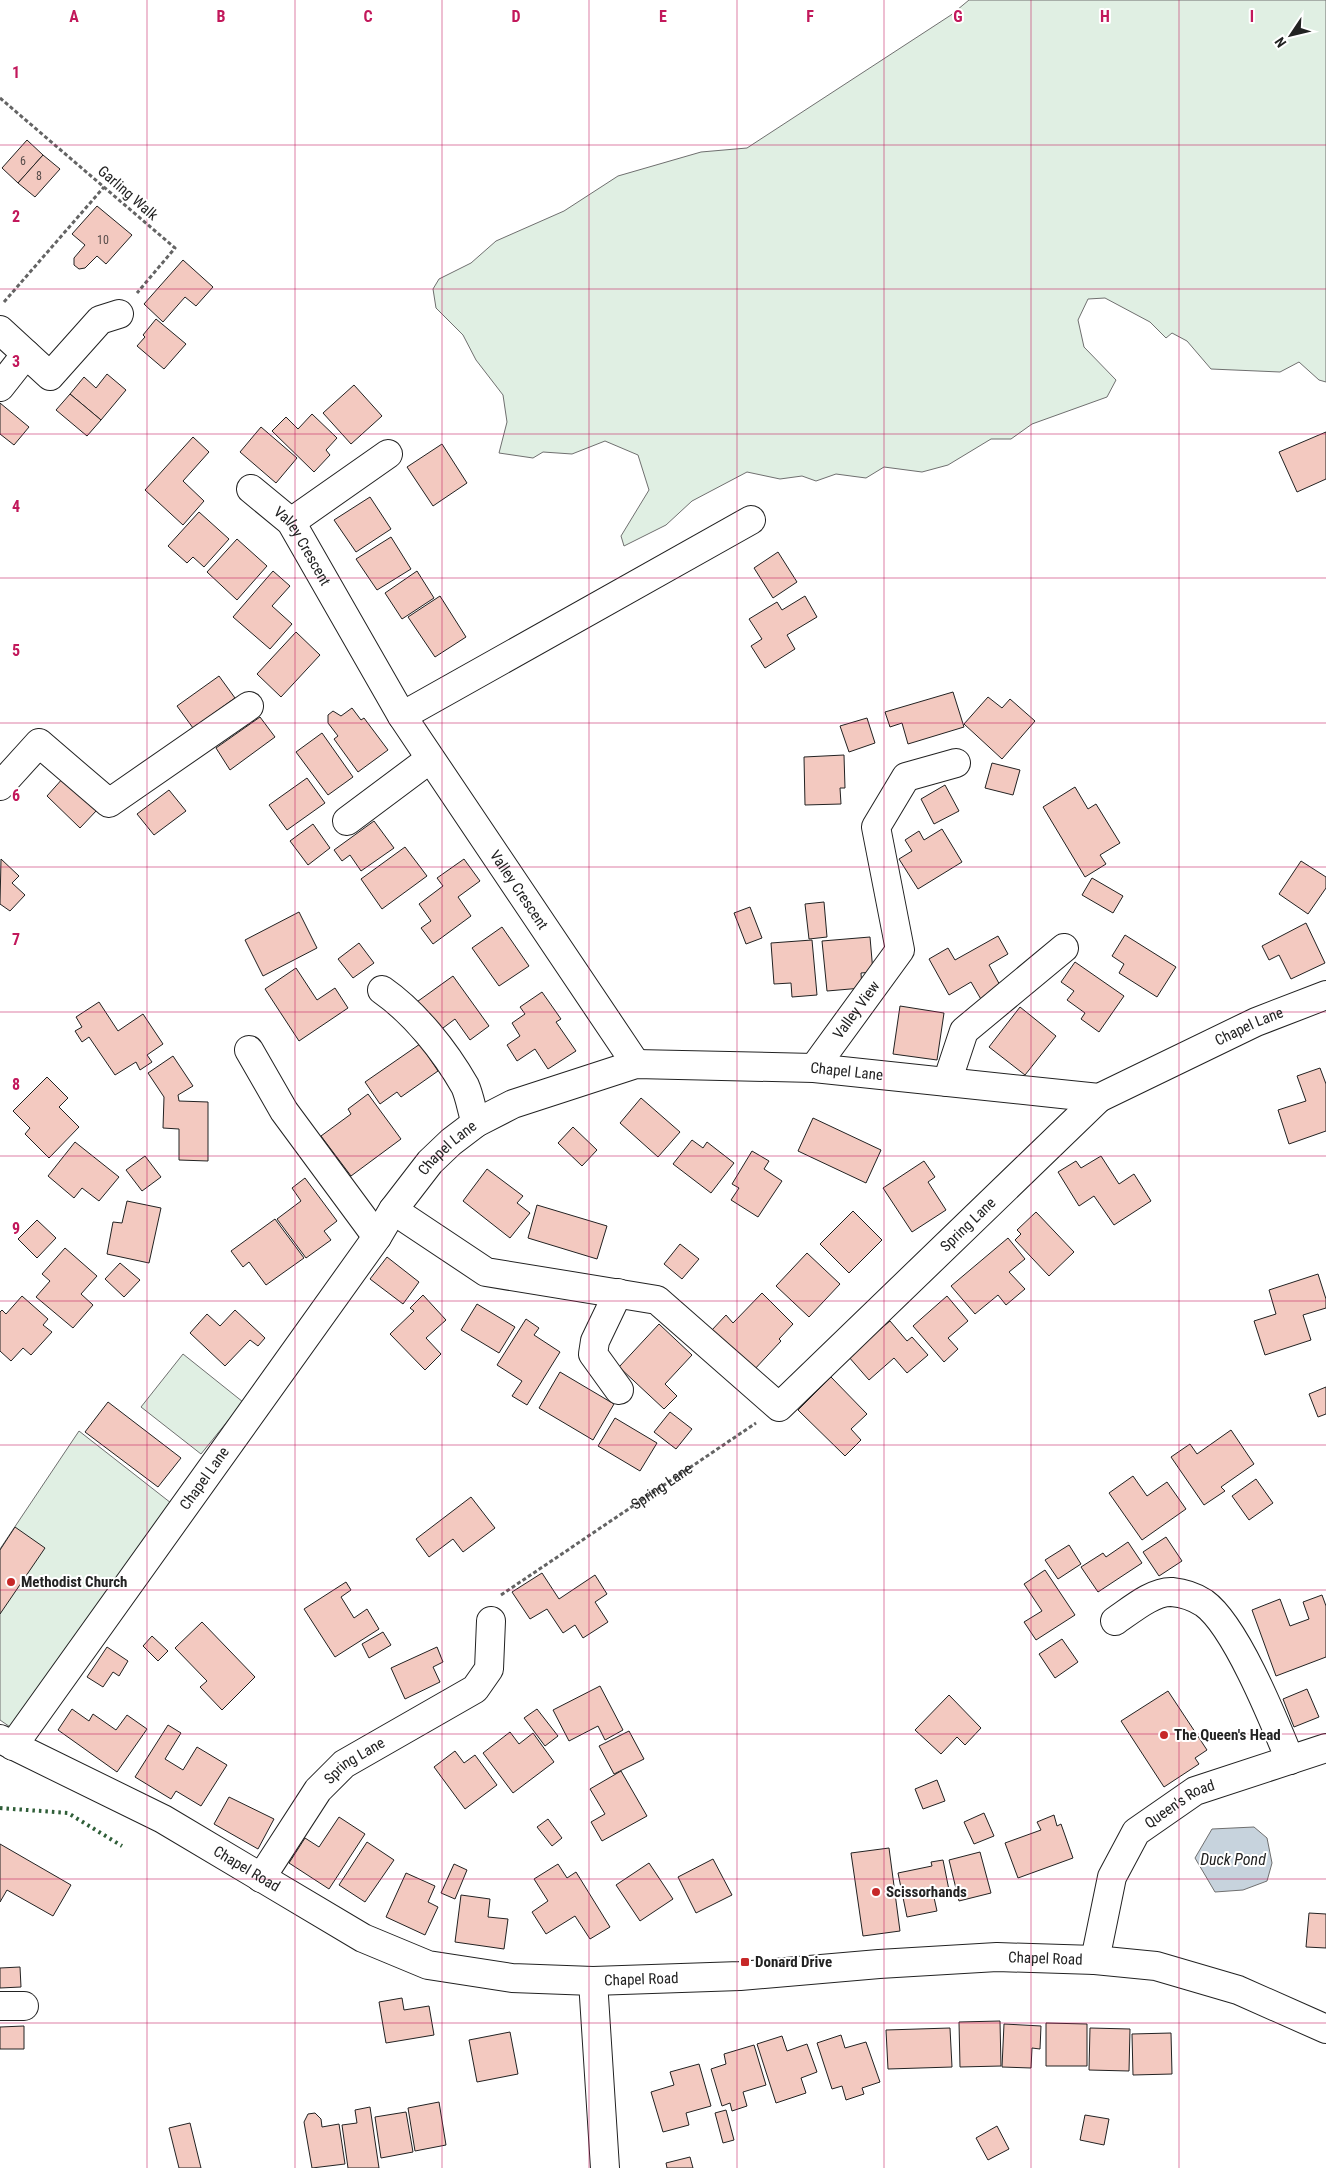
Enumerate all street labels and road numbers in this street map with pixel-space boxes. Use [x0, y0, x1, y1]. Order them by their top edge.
street label: Garling Walk [94, 162, 162, 224]
street label: Valley Crescent [270, 503, 334, 589]
street label: Valley Crescent [486, 847, 552, 933]
street label: Valley View [829, 977, 884, 1042]
street label: Chapel Lane [1212, 1003, 1286, 1050]
street label: Chapel Lane [809, 1059, 884, 1084]
street label: Chapel Lane [414, 1117, 480, 1179]
street label: Spring Lane [937, 1194, 999, 1255]
street label: Chapel Lane [176, 1443, 233, 1513]
street label: Spring Lane [628, 1459, 696, 1514]
street label: Spring Lane [320, 1734, 388, 1788]
street label: Queen's Road [1141, 1776, 1217, 1832]
street label: Chapel Road [210, 1842, 283, 1896]
street label: Chapel Road [1008, 1948, 1083, 1969]
street label: Chapel Road [604, 1969, 679, 1990]

